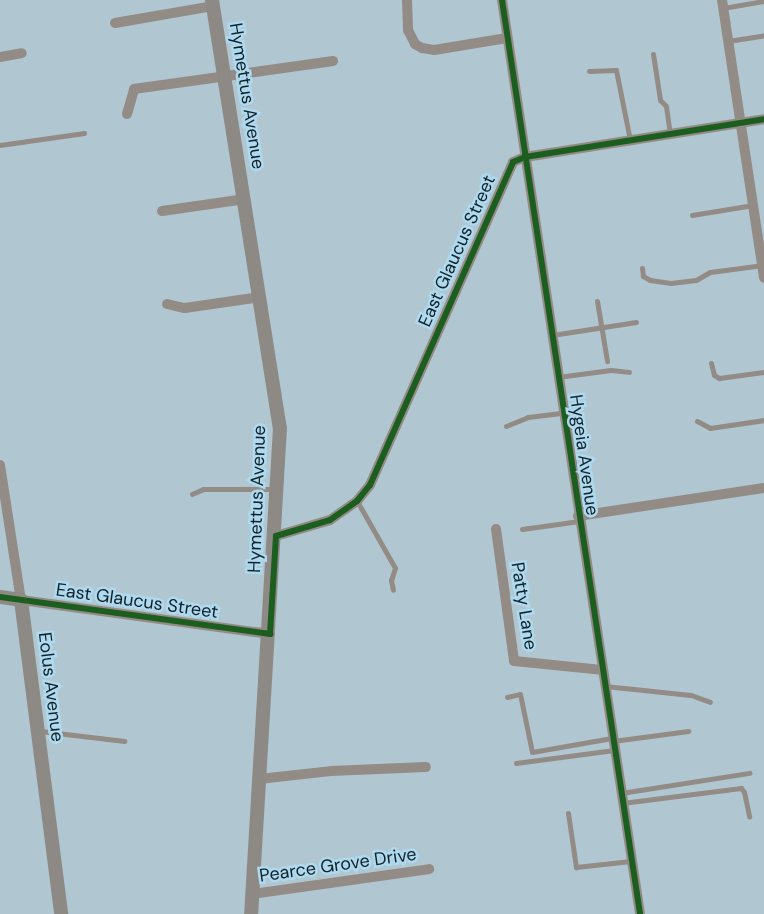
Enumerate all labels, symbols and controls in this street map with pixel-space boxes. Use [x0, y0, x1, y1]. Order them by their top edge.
street label: Hymettus Avenue [225, 21, 269, 171]
street label: East Glaucus Street [414, 172, 500, 330]
street label: Hygeia Avenue [565, 393, 603, 517]
street label: Hymettus Avenue [244, 425, 270, 573]
street label: Patty Lane [506, 561, 542, 651]
street label: East Glaucus Street [54, 579, 220, 623]
street label: Eolus Avenue [34, 631, 68, 743]
street label: Pearce Grove Drive [258, 843, 418, 887]

